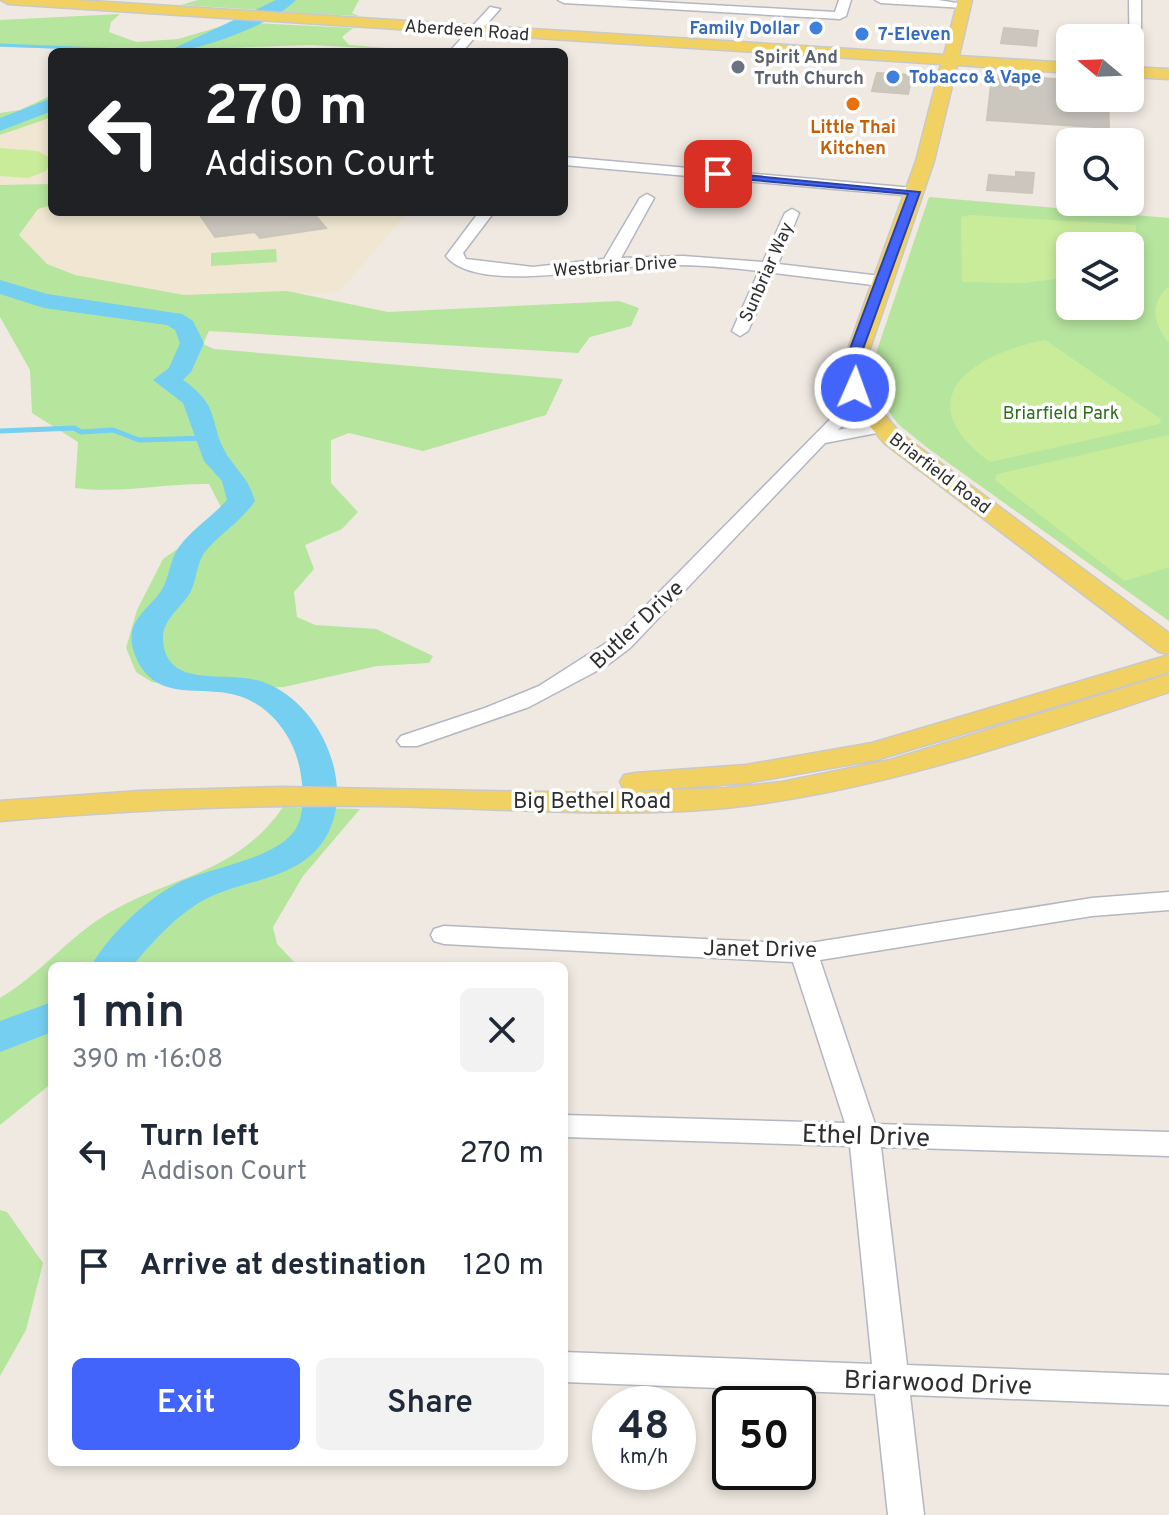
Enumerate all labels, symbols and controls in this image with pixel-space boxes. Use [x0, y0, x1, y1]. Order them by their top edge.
street label: Aberdeen Road [404, 16, 530, 47]
place label: Family Dollar [689, 18, 801, 41]
marker: Family Dollar [807, 19, 825, 37]
place label: 7-Eleven [878, 24, 951, 47]
north arrow [1056, 24, 1144, 112]
map controls [1056, 24, 1144, 320]
marker: 7-Eleven [853, 25, 871, 43]
place label: Spirit And Truth Church [754, 47, 864, 91]
marker: Spirit And Truth Church [729, 58, 747, 76]
place label: Tobacco & Vape [909, 67, 1041, 90]
marker: Tobacco & Vape [884, 68, 902, 86]
text: 270 m [204, 74, 368, 144]
icon: left [72, 80, 176, 184]
marker: Little Thai Kitchen [844, 95, 862, 113]
place label: Little Thai Kitchen [810, 117, 896, 161]
button: search [1056, 128, 1144, 216]
pin [684, 140, 752, 208]
text: Addison Court [204, 143, 435, 189]
icon: arrive [696, 152, 740, 196]
street label: Sunbriar Way [735, 219, 800, 326]
button: layers [1056, 232, 1144, 320]
street label: Westbriar Drive [552, 252, 678, 283]
position arrow [813, 346, 897, 430]
park label: Briarfield Park [1003, 403, 1119, 426]
street label: Briarfield Road [884, 429, 994, 520]
street label: Butler Drive [585, 576, 690, 676]
street label: Big Bethel Road [513, 789, 671, 816]
street label: Janet Drive [703, 936, 817, 965]
text: 1 min [72, 984, 185, 1044]
button: close [460, 988, 544, 1072]
text: 390 m · 16:08 [72, 1044, 223, 1077]
text: Turn left [140, 1119, 260, 1156]
street label: Ethel Drive [801, 1119, 931, 1156]
icon: left [72, 1132, 116, 1176]
text: 270 m [459, 1136, 544, 1173]
text: Addison Court [140, 1156, 307, 1189]
icon: arrive [72, 1244, 116, 1288]
text: Arrive at destination [140, 1248, 426, 1285]
text: 120 m [463, 1248, 544, 1285]
button: Exit [72, 1358, 300, 1450]
button: Share [316, 1358, 544, 1450]
street label: Briarwood Drive [843, 1365, 1033, 1404]
speed limit sign: 50 [712, 1386, 816, 1490]
text: 48 [619, 1403, 669, 1453]
text: km/h [620, 1445, 668, 1471]

